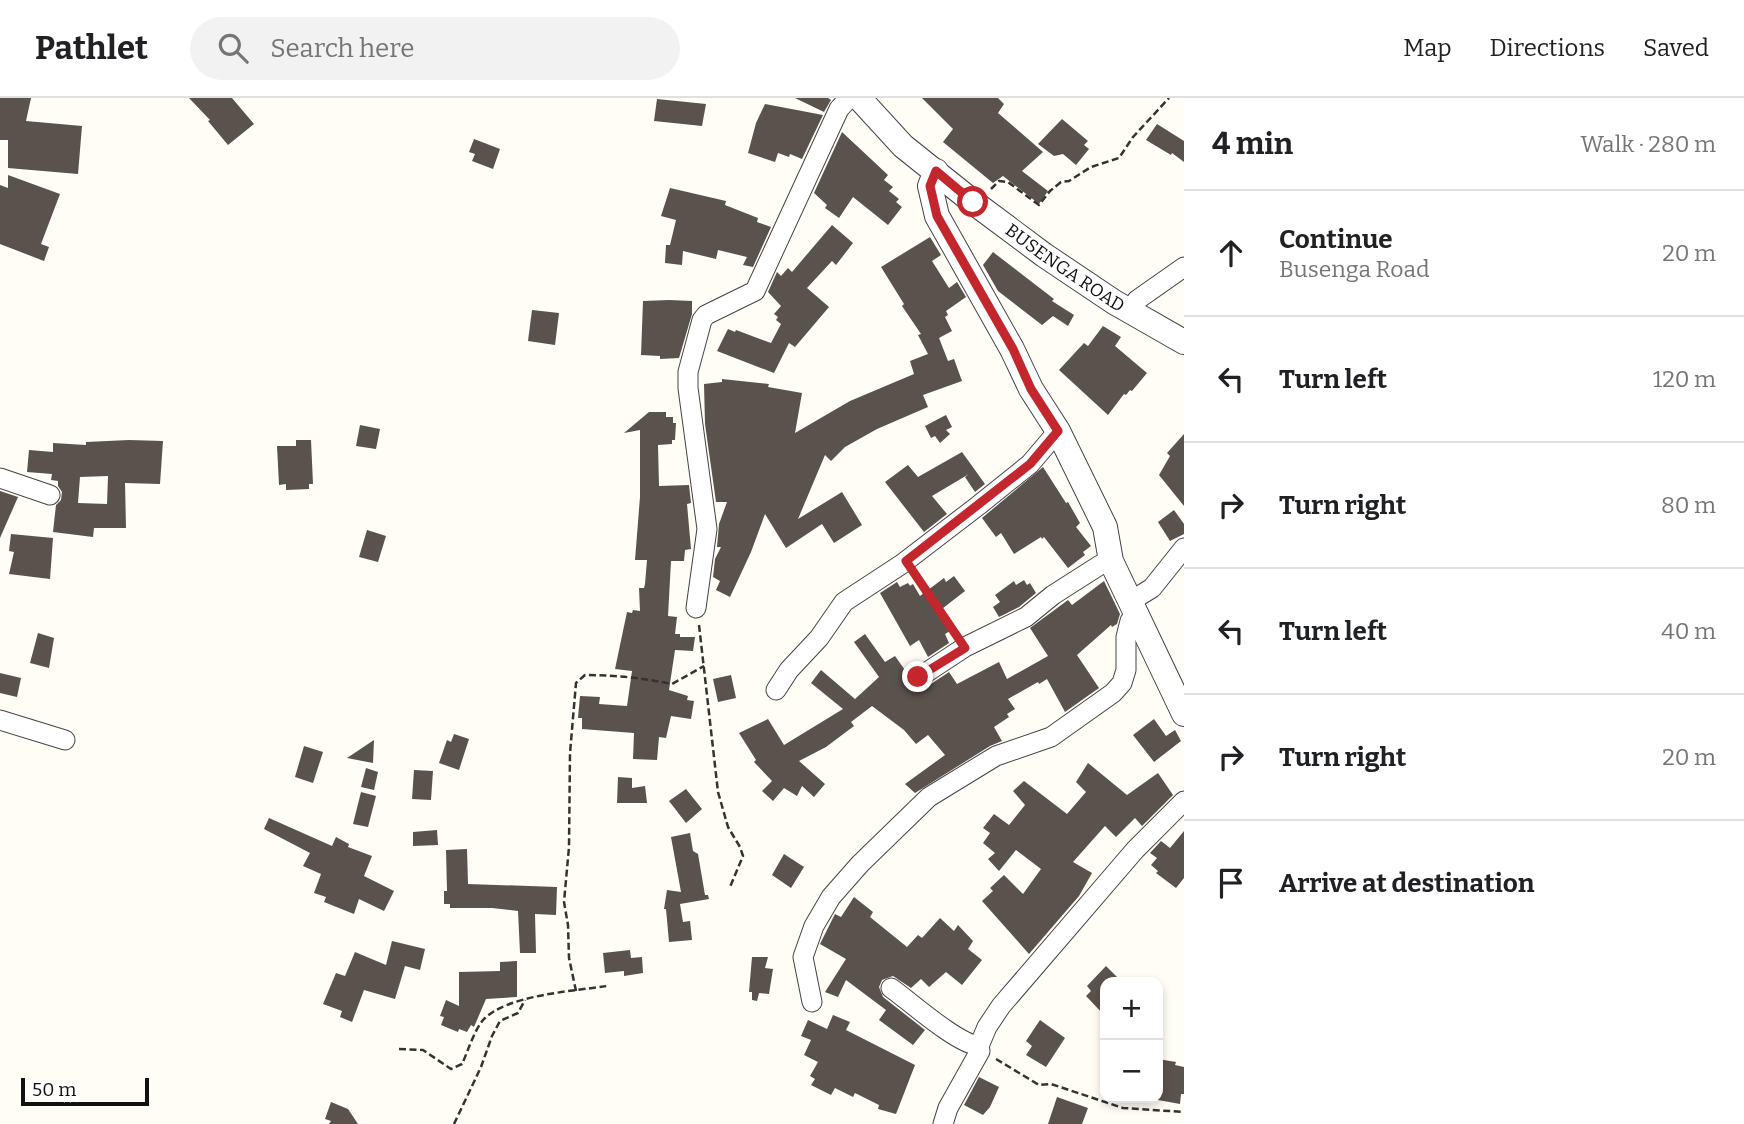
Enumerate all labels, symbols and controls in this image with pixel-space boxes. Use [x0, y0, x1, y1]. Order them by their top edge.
search box [190, 17, 680, 80]
text: Pathlet [35, 28, 148, 68]
icon: search [214, 29, 252, 67]
text: Search here [270, 33, 414, 64]
text: Map [1403, 34, 1452, 62]
text: Directions [1490, 34, 1605, 62]
text: Saved [1643, 34, 1709, 62]
text: 4 min [1212, 126, 1293, 162]
text: Walk · 280 m [1580, 130, 1716, 158]
route start [957, 186, 988, 217]
street label: BUSENGA ROAD [1001, 219, 1129, 317]
text: Continue [1279, 224, 1393, 255]
icon: ahead [1212, 234, 1250, 272]
text: 20 m [1662, 239, 1716, 267]
text: Busenga Road [1279, 255, 1430, 283]
icon: left [1212, 360, 1250, 398]
text: Turn left [1279, 364, 1387, 395]
text: 120 m [1653, 365, 1716, 393]
icon: right [1212, 486, 1250, 524]
text: Turn right [1279, 490, 1406, 521]
text: 80 m [1661, 491, 1716, 519]
icon: left [1212, 612, 1250, 650]
text: Turn left [1279, 616, 1387, 647]
text: 40 m [1661, 617, 1716, 645]
route end [902, 661, 933, 692]
icon: right [1212, 738, 1250, 776]
text: Turn right [1279, 742, 1406, 773]
text: 20 m [1662, 743, 1716, 771]
icon: arrive [1212, 864, 1250, 902]
text: Arrive at destination [1279, 868, 1534, 899]
map controls [1100, 977, 1163, 1103]
button: + [1100, 977, 1163, 1040]
button: − [1100, 1040, 1163, 1103]
scale bar [21, 1075, 149, 1107]
text: 50 m [32, 1078, 76, 1101]

